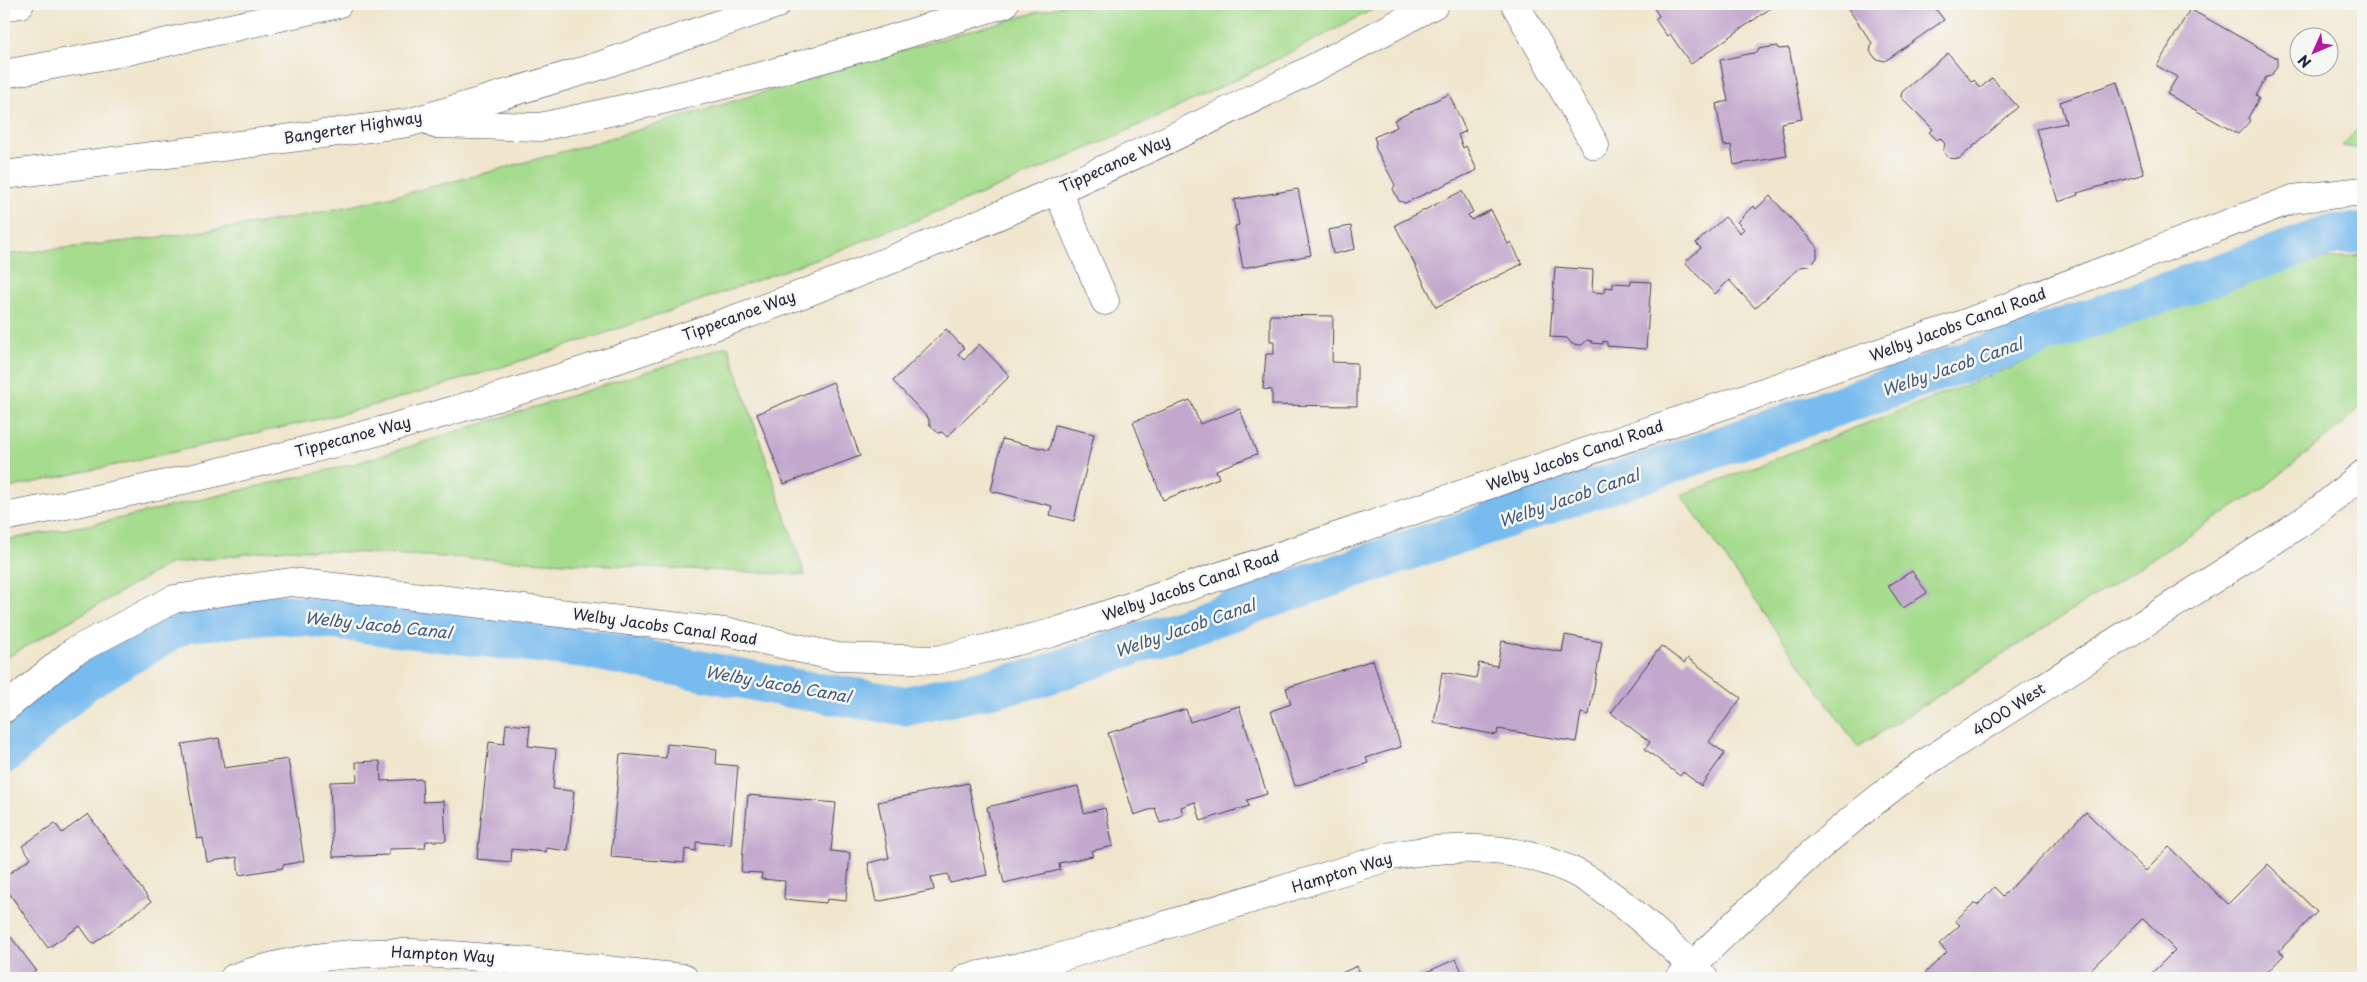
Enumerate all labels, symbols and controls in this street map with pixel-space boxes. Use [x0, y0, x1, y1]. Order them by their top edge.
north arrow [2290, 28, 2340, 78]
text: N [2293, 50, 2316, 73]
street label: Bangerter Highway [282, 104, 424, 149]
street label: Tippecanoe Way [1055, 128, 1173, 197]
street label: Welby Jacobs Canal Road [1866, 281, 2049, 366]
street label: Tippecanoe Way [679, 283, 798, 346]
water label: Welby Jacob Canal [1878, 330, 2028, 401]
street label: Tippecanoe Way [292, 409, 413, 462]
street label: Welby Jacobs Canal Road [1483, 413, 1666, 496]
water label: Welby Jacob Canal [1495, 461, 1645, 532]
street label: Welby Jacobs Canal Road [1099, 543, 1282, 626]
water label: Welby Jacob Canal [1111, 591, 1261, 662]
street label: Welby Jacobs Canal Road [571, 601, 759, 650]
water label: Welby Jacob Canal [304, 604, 455, 644]
water label: Welby Jacob Canal [704, 658, 855, 708]
street label: 4000 West [1967, 676, 2049, 741]
street label: Hampton Way [1288, 845, 1395, 898]
street label: Hampton Way [391, 939, 496, 968]

